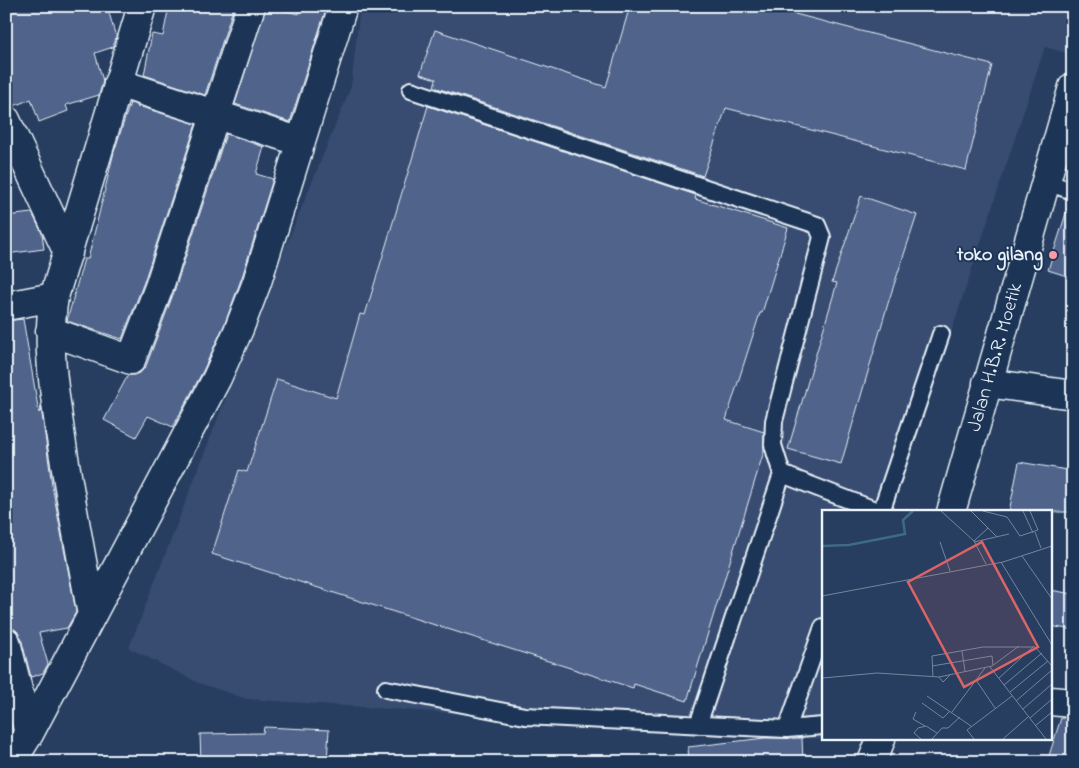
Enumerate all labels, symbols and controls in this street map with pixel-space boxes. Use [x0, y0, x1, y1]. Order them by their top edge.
place label: toko gilang [956, 241, 1043, 271]
marker: toko gilang [1047, 249, 1059, 261]
street label: Jalan H.B.R. Moetik [960, 279, 1031, 435]
inset map [822, 510, 1052, 740]

